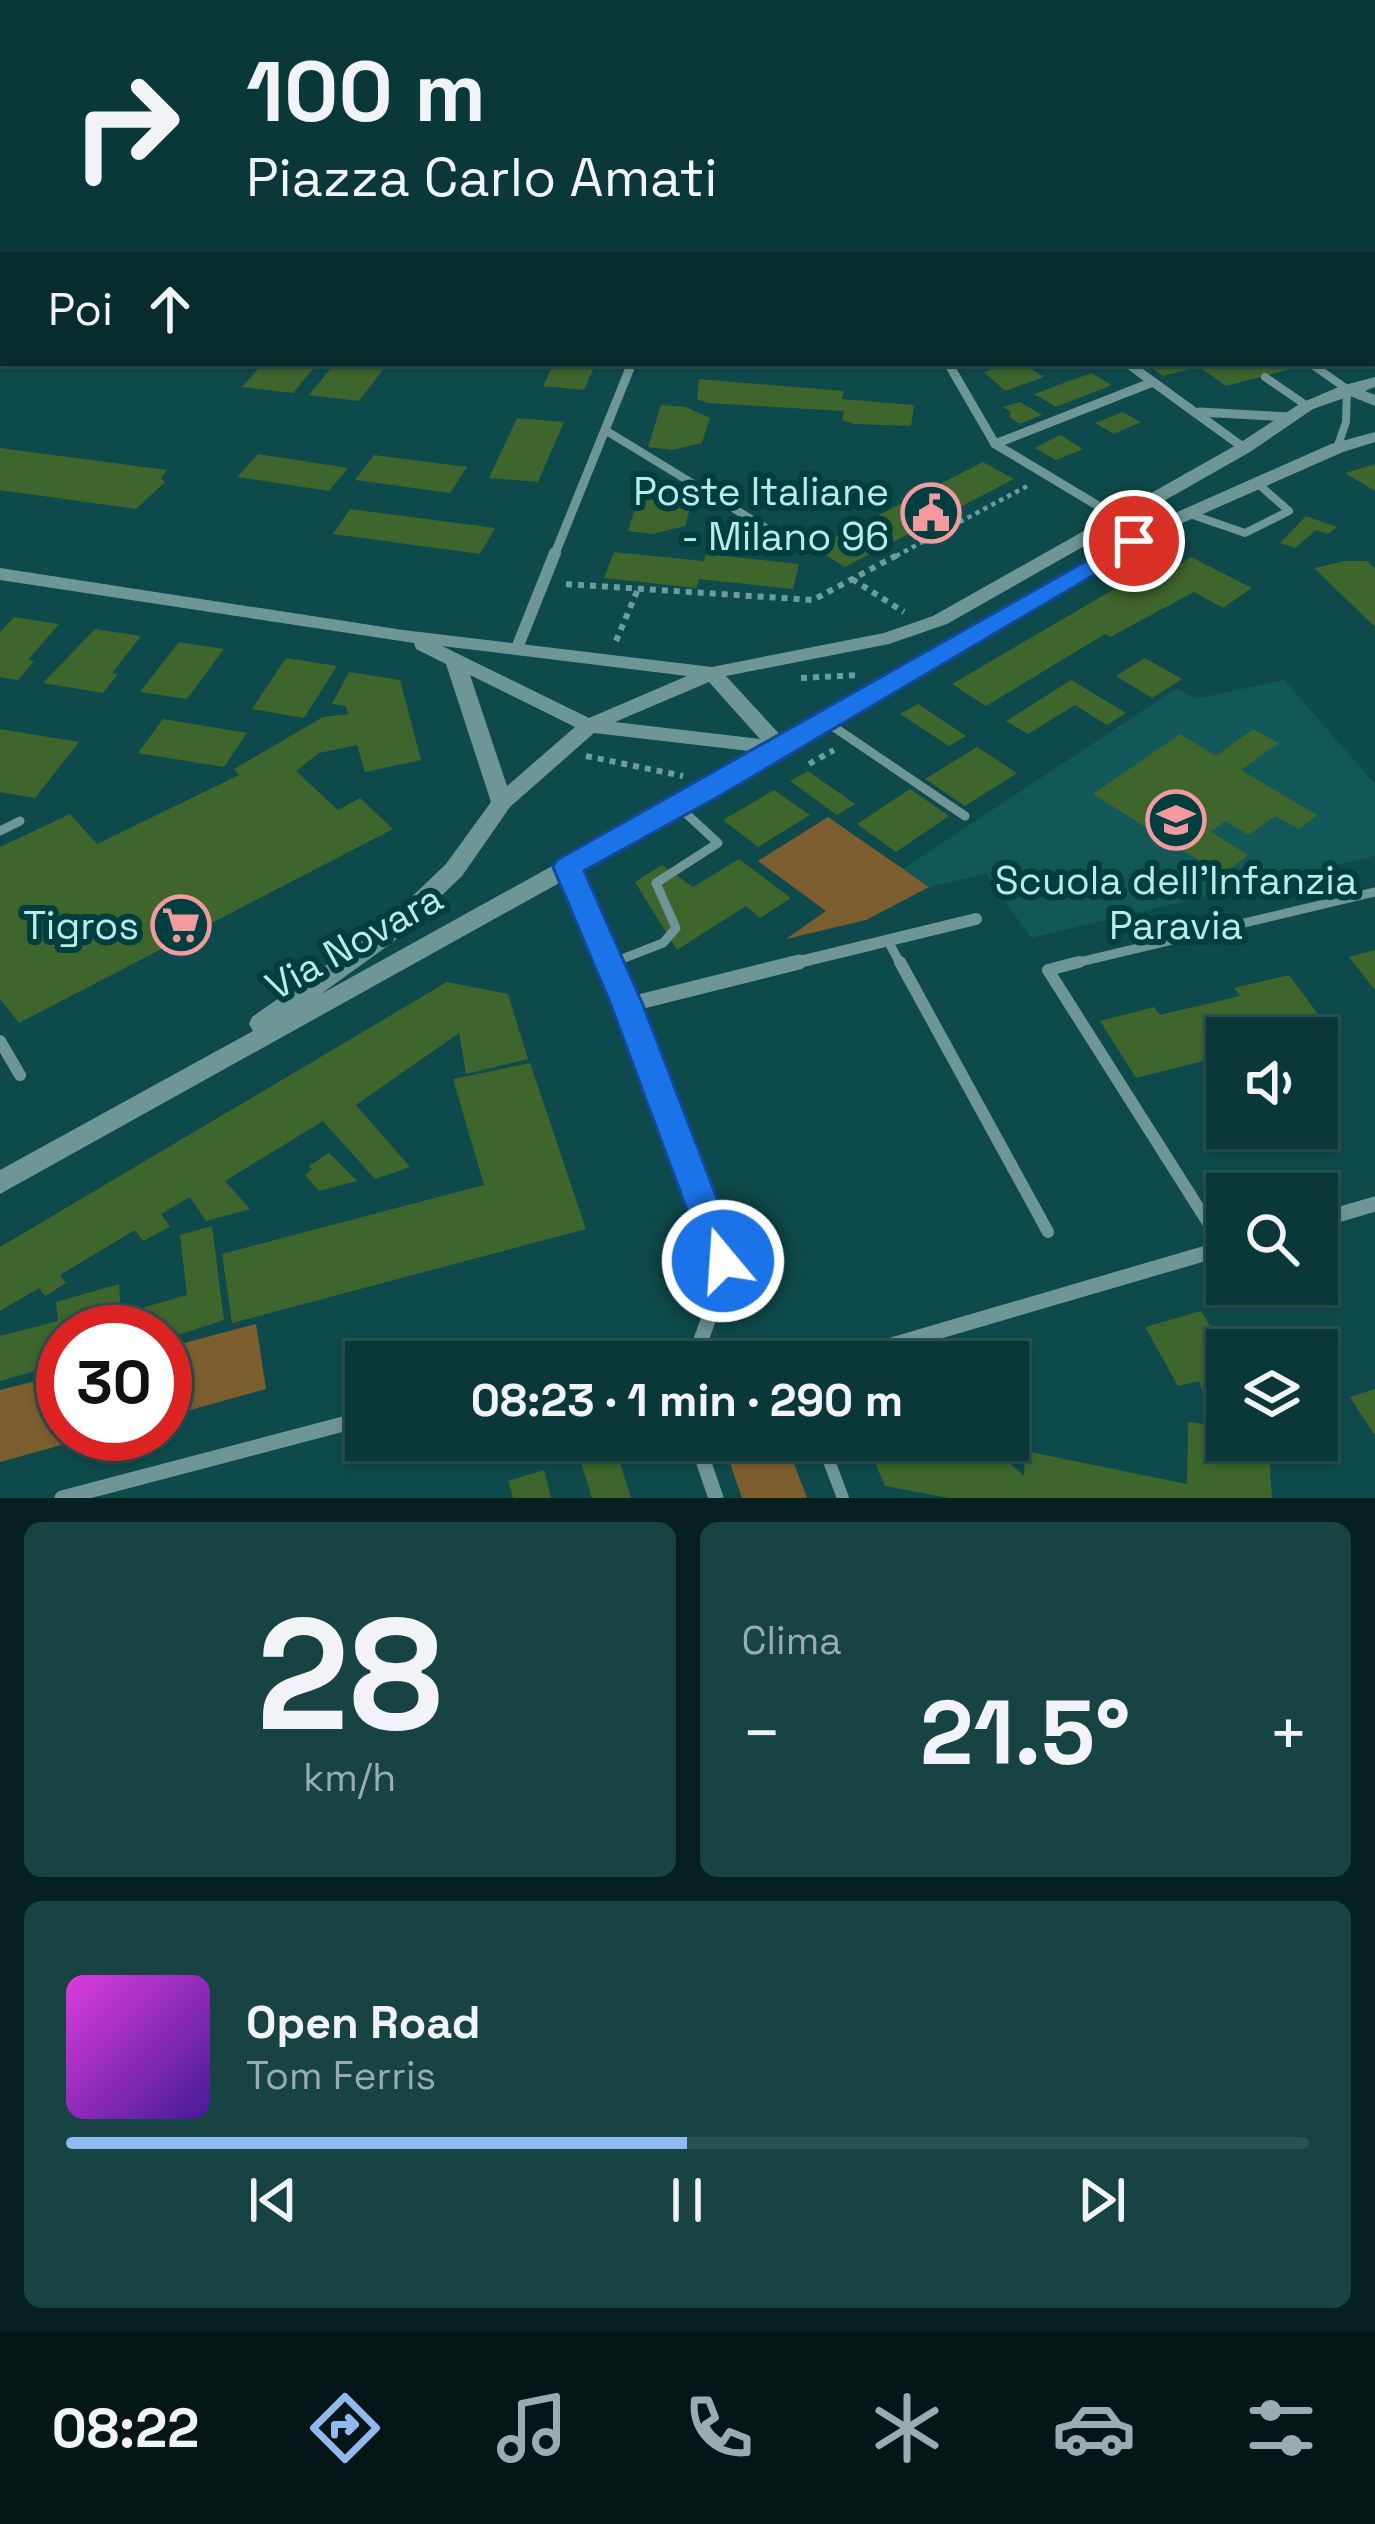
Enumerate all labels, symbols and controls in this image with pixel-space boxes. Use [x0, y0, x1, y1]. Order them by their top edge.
text: 100 m [246, 38, 486, 146]
icon: right [48, 48, 204, 204]
text: Piazza Carlo Amati [246, 143, 717, 212]
icon: ahead [137, 276, 203, 342]
text: Poi [48, 281, 113, 338]
place label: Poste Italiane - Milano 96 [633, 467, 889, 561]
public building icon: Poste Italiane - Milano 96 [900, 482, 962, 544]
pin [1083, 490, 1185, 592]
icon: arrive [1101, 508, 1167, 574]
school or university icon: Scuola dell'Infanzia Paravia [1145, 789, 1207, 851]
place label: Scuola dell'Infanzia Paravia [995, 856, 1357, 950]
street label: Via Novara [257, 873, 451, 1011]
supermarket icon: Tigros [150, 894, 212, 956]
place label: Tigros [23, 901, 139, 950]
map controls [1206, 1017, 1338, 1461]
button: sound [1206, 1017, 1338, 1149]
button: search [1206, 1173, 1338, 1305]
position arrow [660, 1198, 786, 1324]
speed limit sign: 30 [36, 1305, 192, 1461]
button: layers [1206, 1329, 1338, 1461]
text: 08:23 · 1 min · 290 m [471, 1372, 903, 1429]
text: 28 [257, 1575, 443, 1775]
text: Clima [742, 1616, 842, 1665]
text: 21.5° [920, 1675, 1130, 1790]
text: − [742, 1691, 782, 1775]
text: + [1268, 1691, 1309, 1775]
text: km/h [303, 1753, 396, 1802]
text: Open Road [246, 1994, 481, 2051]
text: Tom Ferris [246, 2051, 436, 2100]
icon: previous [240, 2167, 306, 2233]
icon: pause [654, 2167, 720, 2233]
icon: next [1069, 2167, 1135, 2233]
icon: directions [303, 2386, 387, 2470]
icon: music [490, 2386, 574, 2470]
icon: phone [677, 2386, 761, 2470]
icon: climate [865, 2386, 949, 2470]
icon: car [1052, 2386, 1136, 2470]
icon: filters [1239, 2386, 1323, 2470]
text: 08:22 [52, 2394, 199, 2463]

